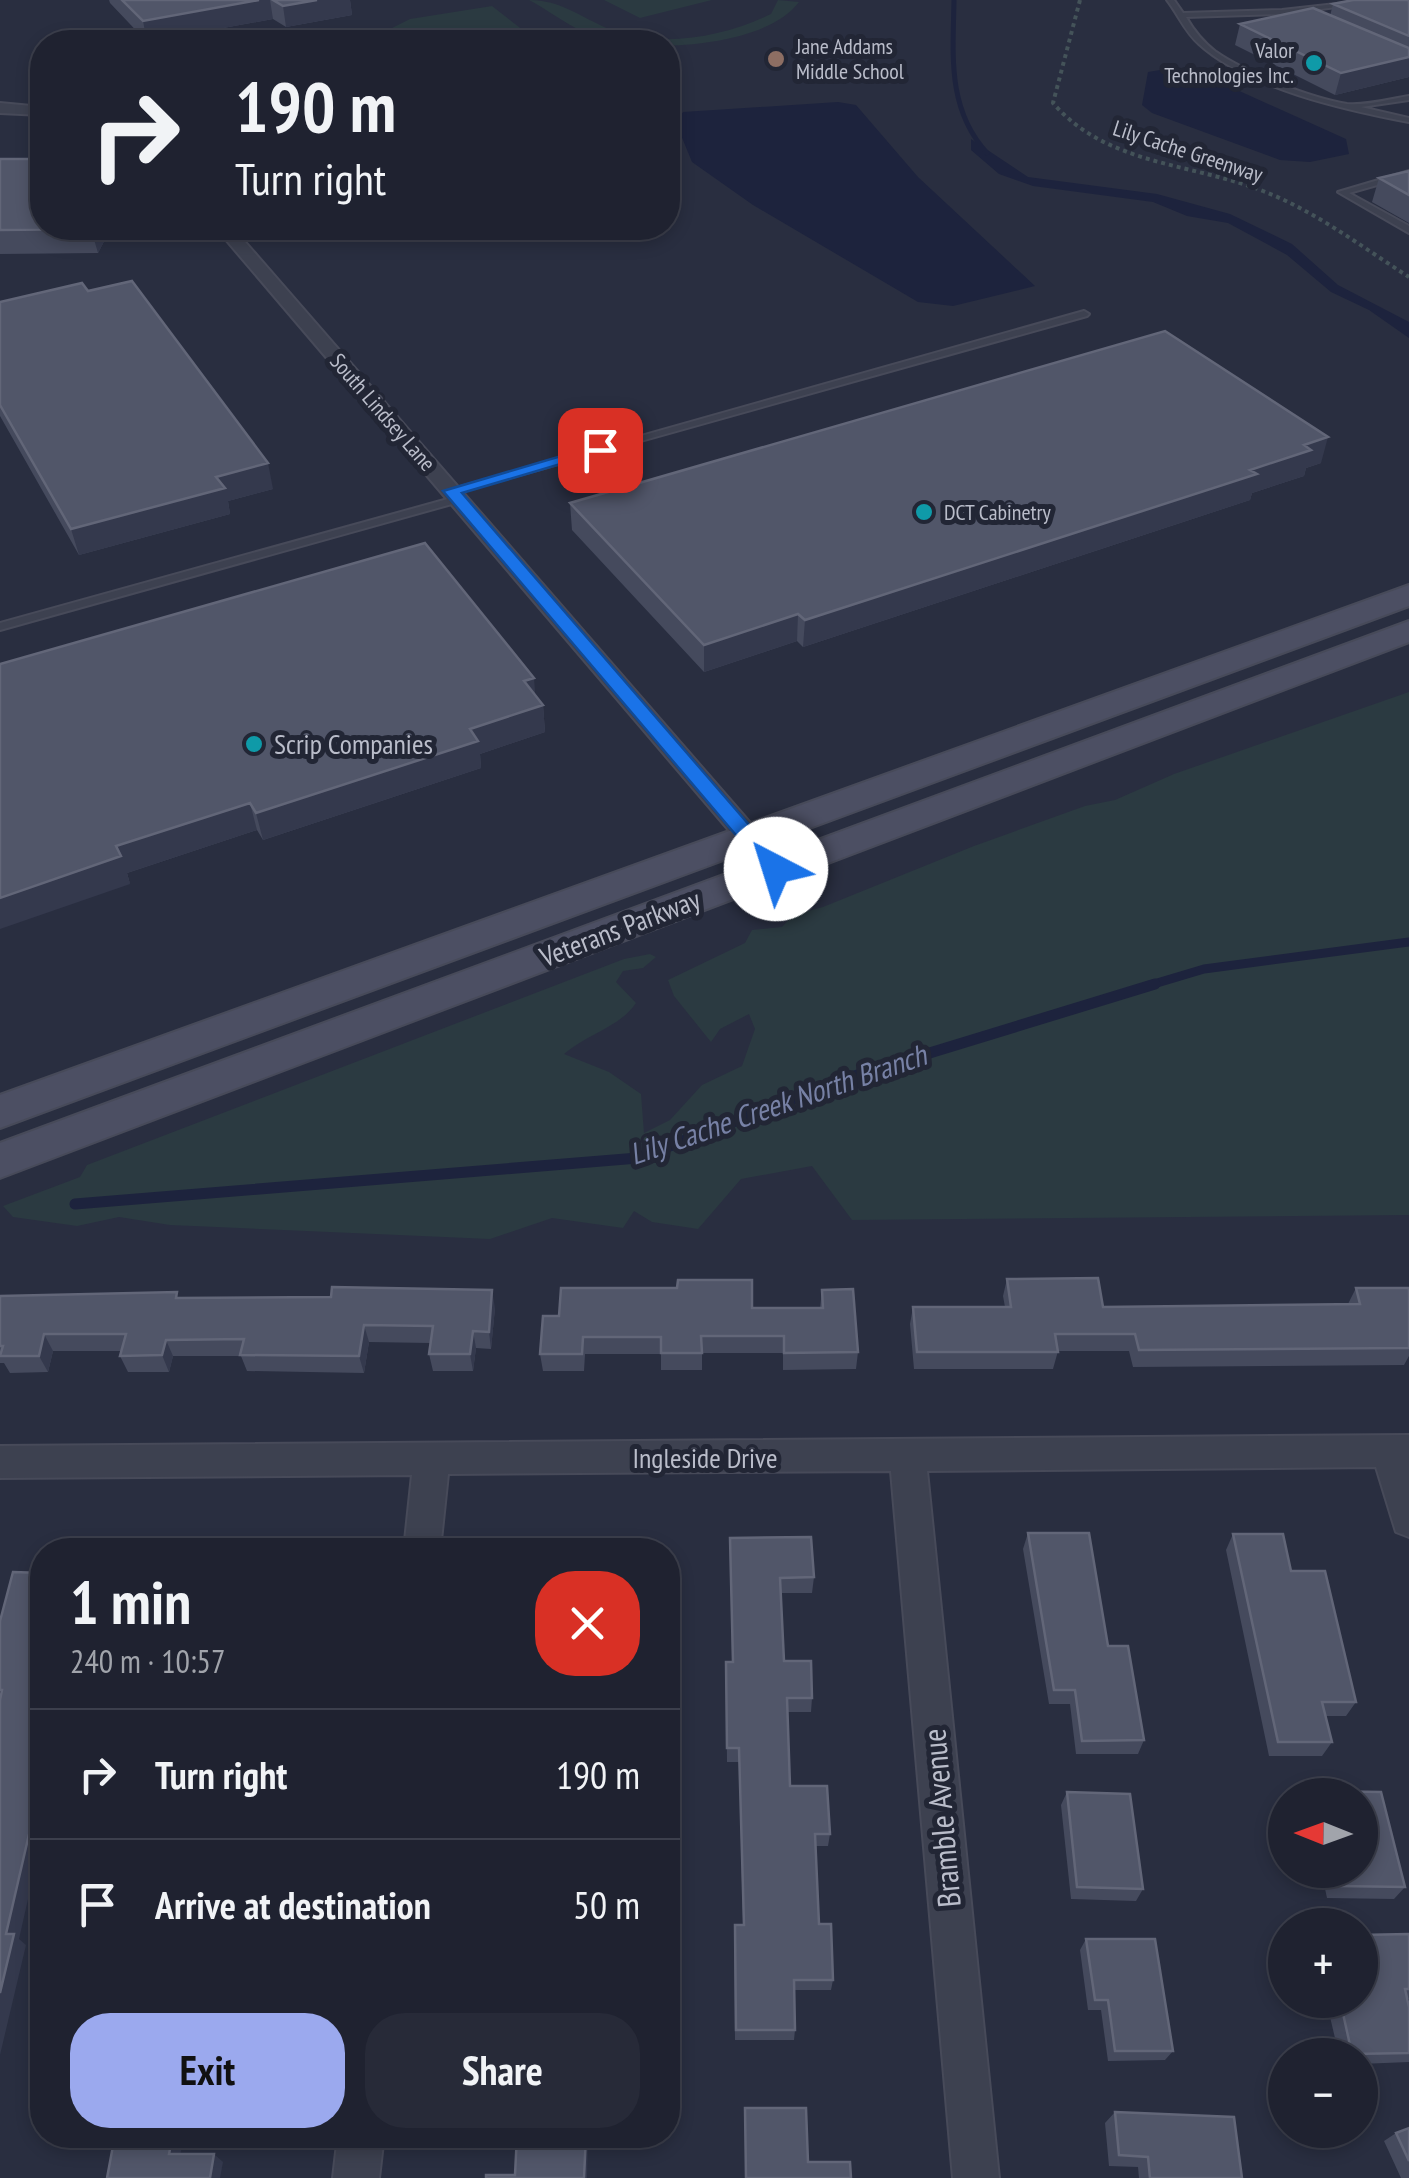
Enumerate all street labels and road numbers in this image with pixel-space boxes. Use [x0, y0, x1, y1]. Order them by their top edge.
street label: Lily Cache Greenway [1110, 114, 1267, 189]
street label: South Lindsey Lane [324, 347, 442, 477]
street label: Veterans Parkway [534, 880, 706, 975]
street label: Ingleside Drive [632, 1439, 778, 1476]
street label: Bramble Avenue [912, 1727, 970, 1909]

